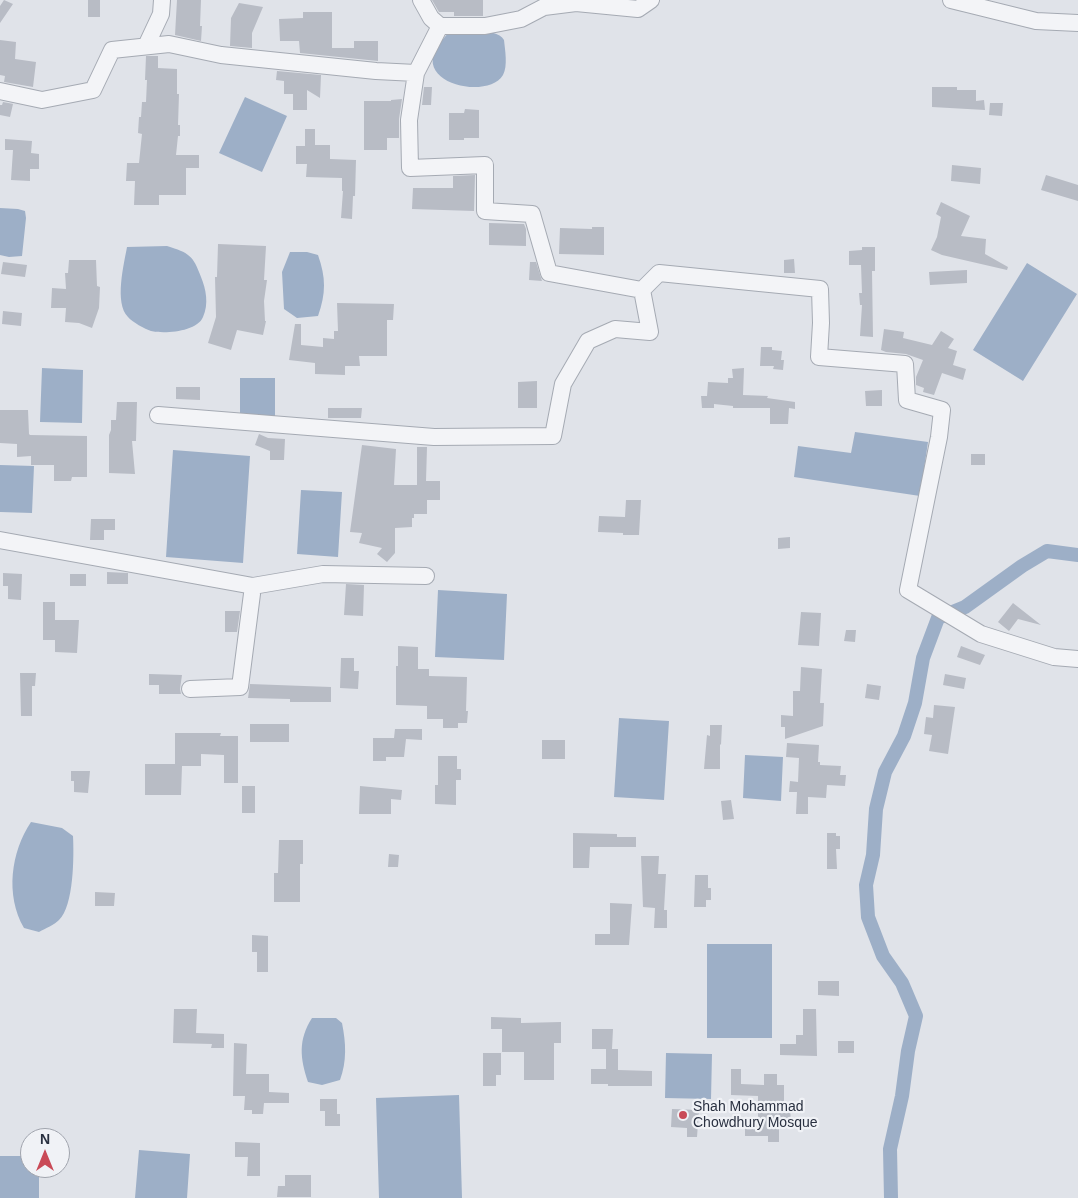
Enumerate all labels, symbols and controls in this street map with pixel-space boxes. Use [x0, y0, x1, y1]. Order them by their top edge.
place label: Shah Mohammad Chowdhury Mosque [693, 1099, 818, 1132]
marker: Shah Mohammad Chowdhury Mosque [677, 1109, 689, 1121]
north arrow [20, 1128, 70, 1178]
text: N [40, 1131, 50, 1147]

